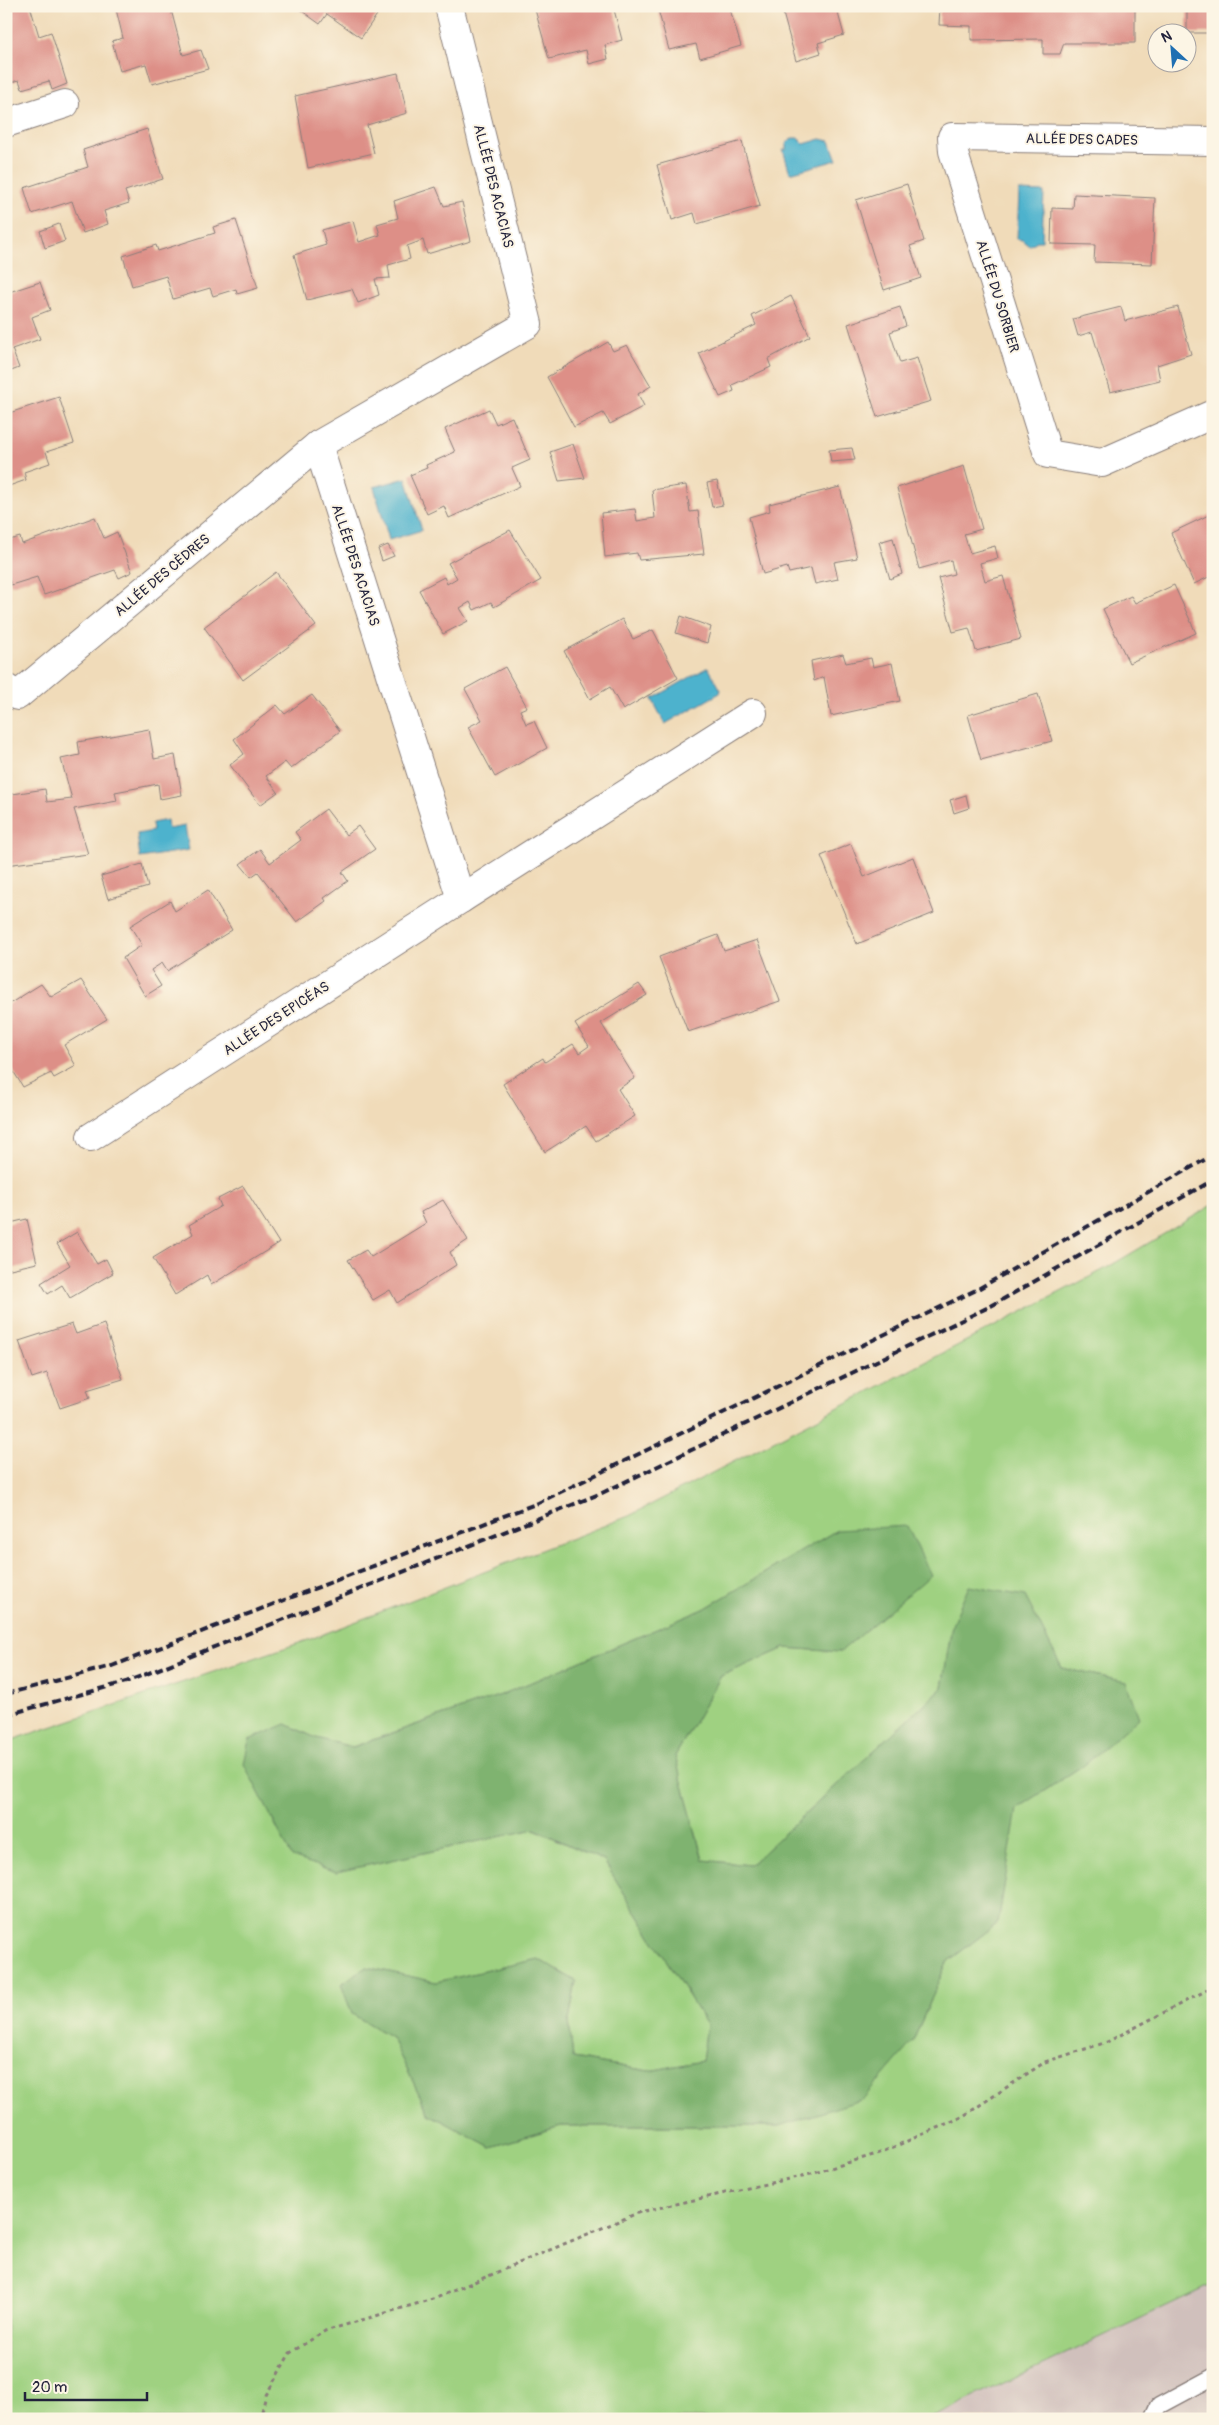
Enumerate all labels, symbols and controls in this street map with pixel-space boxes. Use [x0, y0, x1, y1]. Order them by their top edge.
north arrow [1146, 22, 1196, 72]
text: N [1159, 27, 1175, 46]
street label: ALLÉE DES ACACIAS [470, 122, 518, 250]
street label: ALLÉE DES CADES [1026, 129, 1138, 149]
street label: ALLÉE DU SORBIER [972, 238, 1024, 354]
street label: ALLÉE DES ACACIAS [328, 502, 384, 628]
street label: ALLÉE DES CÈDRES [111, 530, 213, 620]
street label: ALLÉE DES EPICÉAS [220, 977, 332, 1059]
scale bar [25, 2370, 148, 2402]
text: 20 m [32, 2378, 67, 2397]

